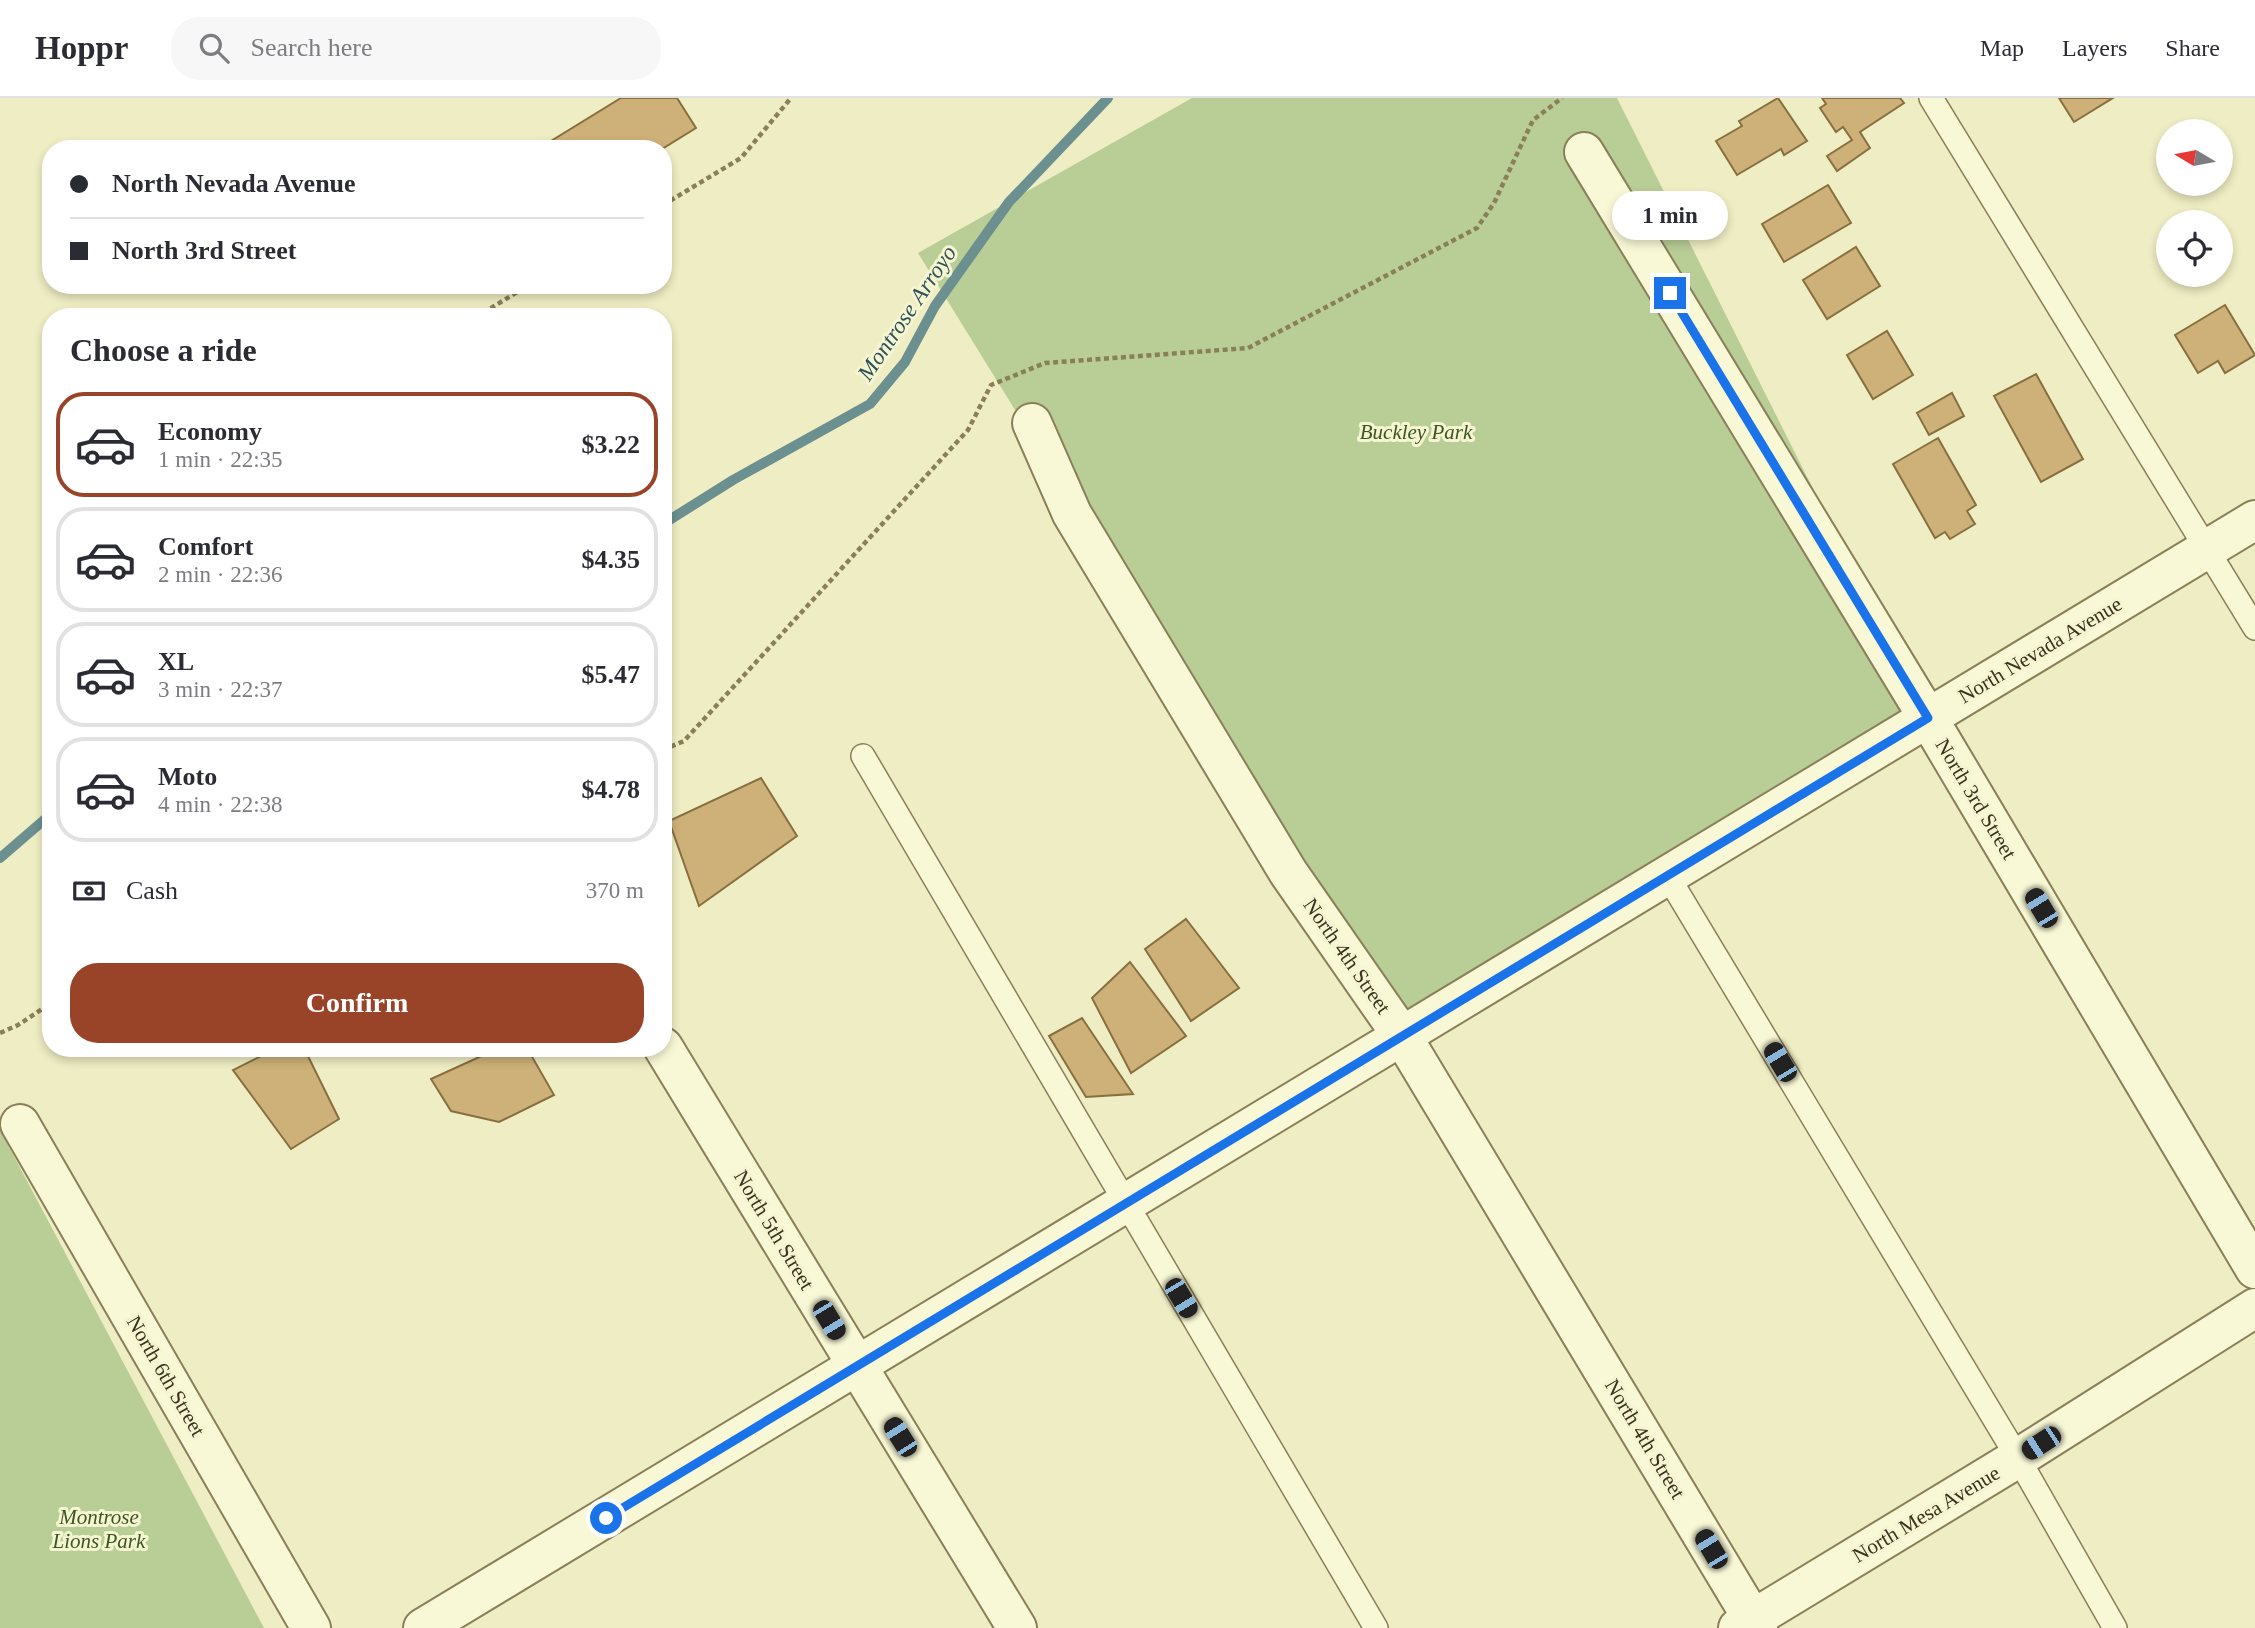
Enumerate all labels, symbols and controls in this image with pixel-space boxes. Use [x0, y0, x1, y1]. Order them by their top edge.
search box [171, 17, 661, 80]
icon: search [195, 29, 233, 67]
text: Hoppr [35, 30, 129, 66]
text: Search here [251, 33, 373, 62]
text: Map [1980, 35, 2024, 61]
text: Layers [2062, 35, 2127, 61]
text: Share [2165, 35, 2220, 61]
north arrow [2156, 119, 2233, 196]
map controls [2156, 119, 2233, 287]
text: North Nevada Avenue [112, 169, 356, 198]
callout: 1 min [1612, 192, 1728, 240]
text: 1 min [1642, 203, 1698, 228]
button: locate [2156, 210, 2233, 287]
text: North 3rd Street [112, 236, 296, 265]
water label: Montrose Arroyo [852, 241, 961, 386]
route end [1654, 277, 1686, 309]
text: Choose a ride [70, 332, 257, 368]
icon: car [74, 413, 137, 476]
text: Economy [158, 417, 262, 446]
park label: Buckley Park [1360, 420, 1473, 444]
text: $3.22 [582, 430, 640, 459]
text: 1 min · 22:35 [158, 447, 283, 472]
icon: car [74, 528, 137, 591]
text: Comfort [158, 532, 253, 561]
text: $4.35 [582, 545, 640, 574]
text: 2 min · 22:36 [158, 562, 283, 587]
street label: North Nevada Avenue [1954, 592, 2126, 708]
icon: car [74, 643, 137, 706]
text: XL [158, 647, 194, 676]
text: $5.47 [582, 660, 640, 689]
text: 3 min · 22:37 [158, 677, 283, 702]
street label: North 3rd Street [1931, 734, 2022, 864]
icon: car [74, 758, 137, 821]
text: Moto [158, 762, 217, 791]
text: $4.78 [582, 775, 640, 804]
text: 4 min · 22:38 [158, 792, 283, 817]
icon: cash [70, 872, 108, 910]
text: Cash [126, 876, 178, 905]
text: 370 m [586, 878, 644, 903]
car [2022, 885, 2061, 931]
street label: North 4th Street [1298, 894, 1396, 1018]
button: Confirm [70, 963, 644, 1043]
car [1761, 1039, 1800, 1085]
street label: North 5th Street [729, 1166, 819, 1294]
car [1162, 1275, 1201, 1321]
car [810, 1297, 849, 1343]
street label: North 6th Street [122, 1311, 210, 1441]
street label: North 4th Street [1600, 1375, 1690, 1503]
car [880, 1414, 921, 1460]
car [2018, 1423, 2065, 1463]
street label: North Mesa Avenue [1848, 1461, 2004, 1567]
route start [590, 1502, 622, 1534]
park label: Montrose Lions Park [52, 1505, 146, 1553]
car [1692, 1526, 1731, 1572]

